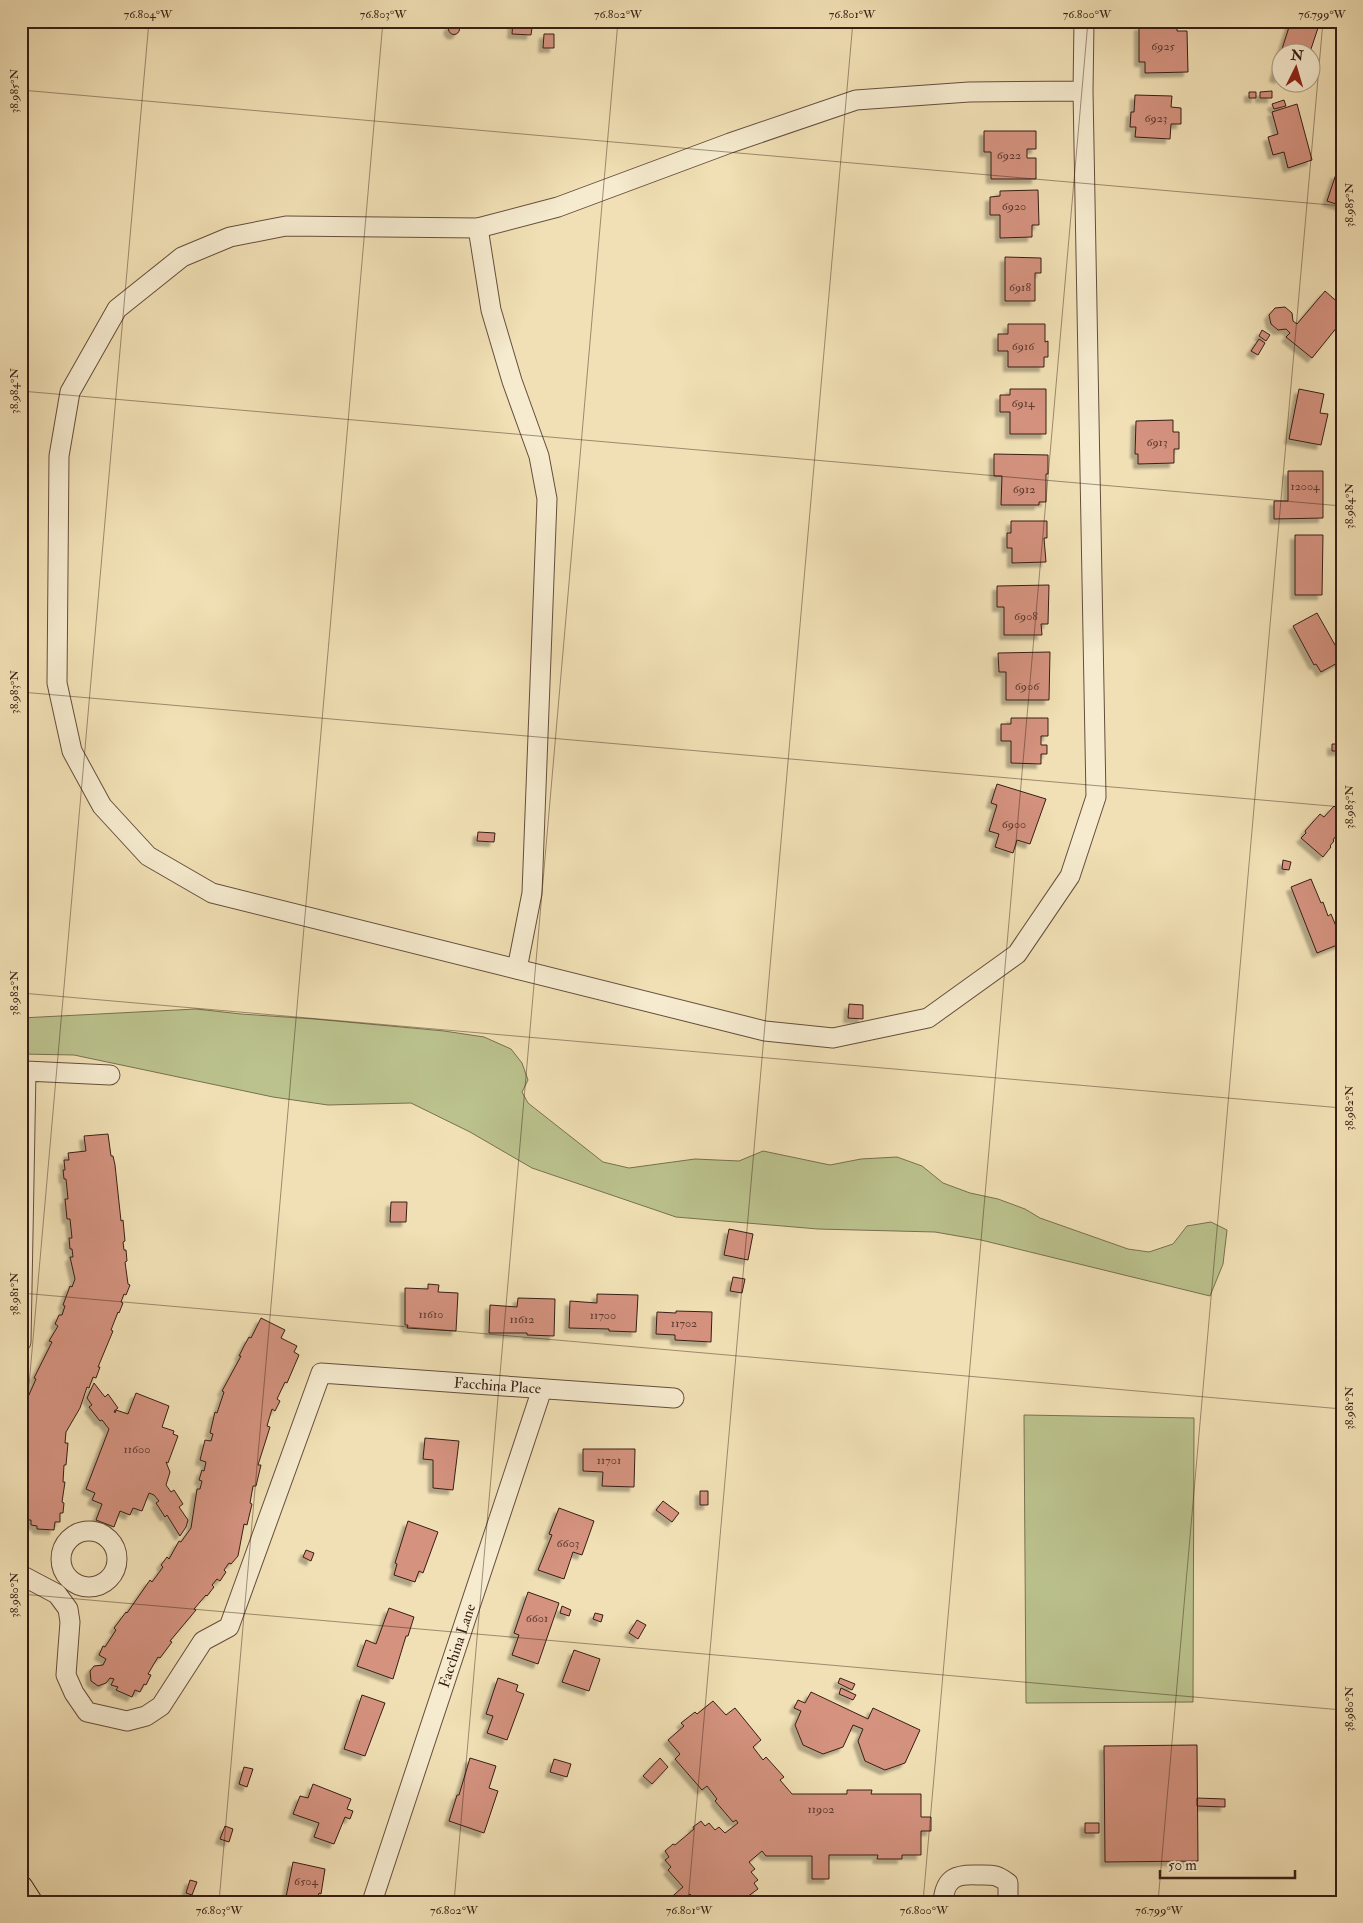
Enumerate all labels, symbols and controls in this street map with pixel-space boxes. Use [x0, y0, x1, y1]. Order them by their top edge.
text: 76.804°W [124, 7, 173, 22]
text: 76.803°W [360, 7, 407, 22]
text: 76.802°W [594, 7, 643, 22]
text: 76.801°W [829, 7, 876, 22]
text: 76.800°W [1063, 7, 1112, 22]
text: 76.799°W [1298, 7, 1347, 22]
house number: 6925 [1151, 39, 1175, 54]
north arrow [1270, 42, 1320, 92]
text: N [1289, 46, 1305, 65]
text: 38.985°N [7, 68, 22, 113]
house number: 6923 [1145, 111, 1167, 126]
house number: 6922 [997, 148, 1021, 163]
text: 38.985°N [1342, 182, 1357, 227]
house number: 6920 [1002, 199, 1026, 214]
house number: 6918 [1009, 280, 1031, 295]
house number: 6916 [1012, 339, 1035, 354]
text: 38.984°N [7, 368, 22, 414]
house number: 6914 [1012, 396, 1035, 411]
house number: 6913 [1146, 435, 1168, 450]
house number: 12004 [1290, 479, 1320, 494]
house number: 6912 [1013, 482, 1035, 497]
text: 38.984°N [1342, 483, 1357, 529]
house number: 6908 [1014, 609, 1038, 624]
text: 38.983°N [7, 670, 22, 714]
house number: 6906 [1015, 679, 1040, 694]
text: 38.983°N [1342, 785, 1357, 829]
house number: 6900 [1002, 817, 1026, 832]
text: 38.982°N [7, 970, 22, 1016]
text: 38.982°N [1342, 1085, 1357, 1131]
text: 38.981°N [7, 1272, 22, 1316]
house number: 11610 [419, 1307, 443, 1322]
house number: 11700 [590, 1308, 616, 1323]
house number: 11612 [510, 1312, 534, 1327]
house number: 11702 [671, 1316, 697, 1331]
street label: Facchina Place [453, 1373, 542, 1399]
text: 38.981°N [1342, 1386, 1357, 1430]
house number: 11600 [124, 1442, 150, 1457]
house number: 11701 [597, 1453, 621, 1468]
house number: 6603 [557, 1536, 579, 1551]
text: 38.980°N [7, 1572, 22, 1618]
street label: Facchina Lane [435, 1601, 480, 1690]
house number: 6601 [526, 1611, 548, 1626]
text: 38.980°N [1342, 1686, 1357, 1732]
house number: 11902 [808, 1802, 834, 1817]
scale bar [1160, 1848, 1296, 1880]
text: 50 m [1168, 1856, 1197, 1875]
house number: 6504 [294, 1874, 318, 1889]
text: 76.803°W [196, 1903, 243, 1918]
text: 76.802°W [430, 1903, 479, 1918]
text: 76.801°W [666, 1903, 713, 1918]
text: 76.800°W [900, 1903, 949, 1918]
text: 76.799°W [1135, 1903, 1184, 1918]

